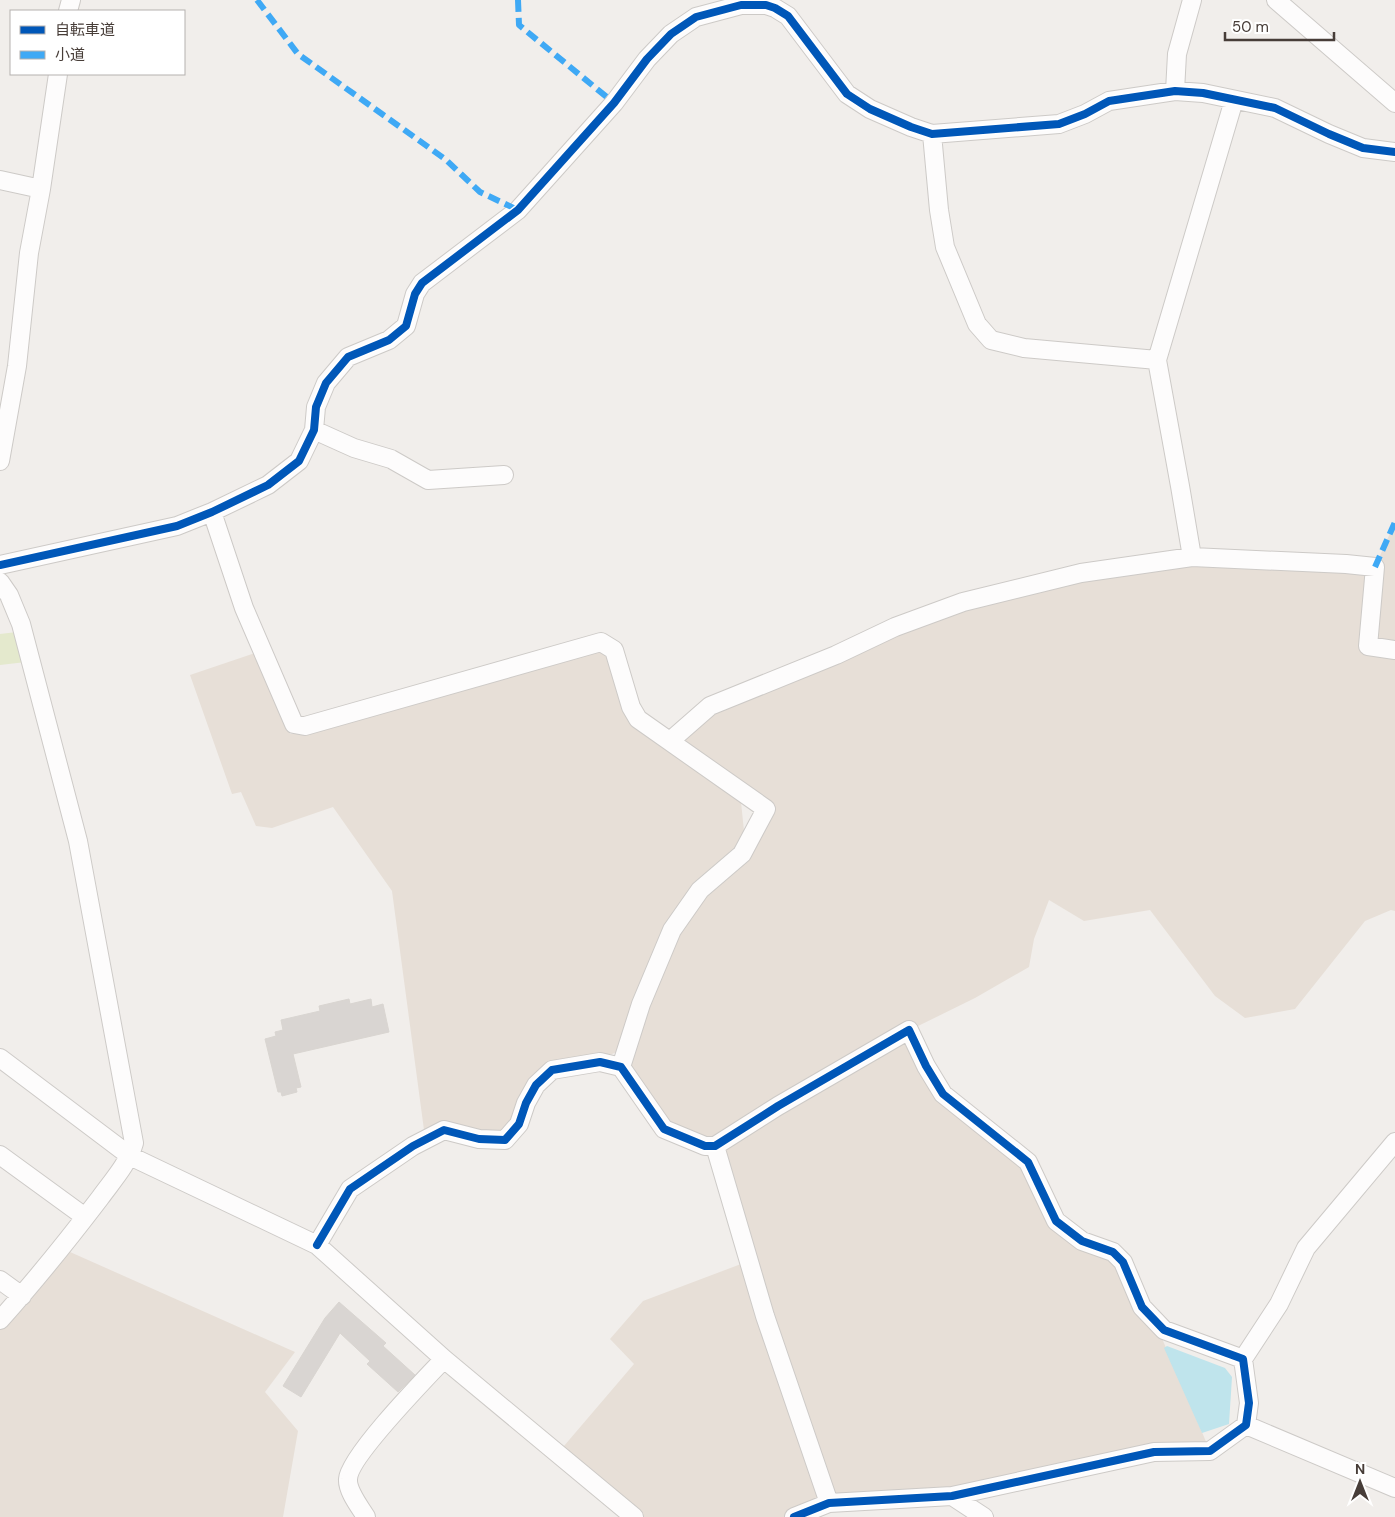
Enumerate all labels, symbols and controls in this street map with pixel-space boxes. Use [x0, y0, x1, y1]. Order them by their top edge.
legend [10, 10, 185, 75]
scale bar [1225, 10, 1334, 42]
text: 50 m [1232, 17, 1269, 37]
text: 自転車道 [55, 20, 115, 40]
text: 小道 [55, 45, 85, 65]
north arrow [1335, 1457, 1385, 1507]
text: N [1355, 1460, 1365, 1478]

